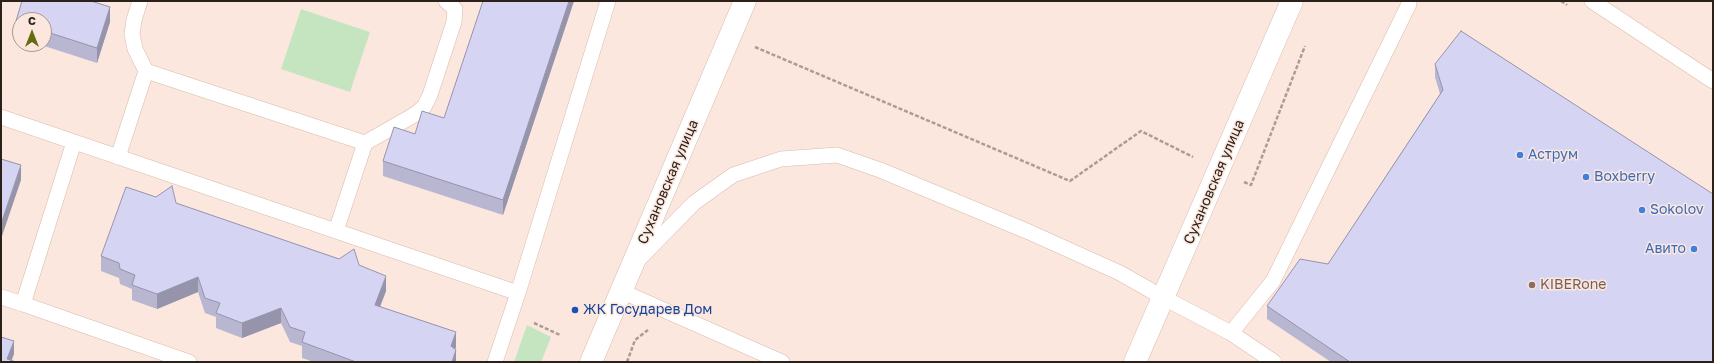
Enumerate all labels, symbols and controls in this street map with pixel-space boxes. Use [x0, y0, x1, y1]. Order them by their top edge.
north arrow [12, 12, 52, 52]
text: С [28, 14, 36, 27]
street label: Сухановская улица [634, 117, 702, 247]
street label: Сухановская улица [1180, 117, 1248, 247]
place label: Аструм [1528, 147, 1578, 163]
marker: Аструм [1515, 150, 1525, 160]
place label: Boxberry [1594, 169, 1655, 185]
marker: Boxberry [1581, 172, 1591, 182]
place label: Sokolov [1650, 202, 1704, 218]
marker: Sokolov [1637, 205, 1647, 215]
place label: Авито [1645, 241, 1686, 257]
marker: Авито [1689, 244, 1699, 254]
place label: KIBERone [1540, 277, 1606, 293]
marker: KIBERone [1527, 280, 1537, 290]
place label: ЖК Государев Дом [583, 302, 712, 318]
marker: ЖК Государев Дом [570, 305, 580, 315]

